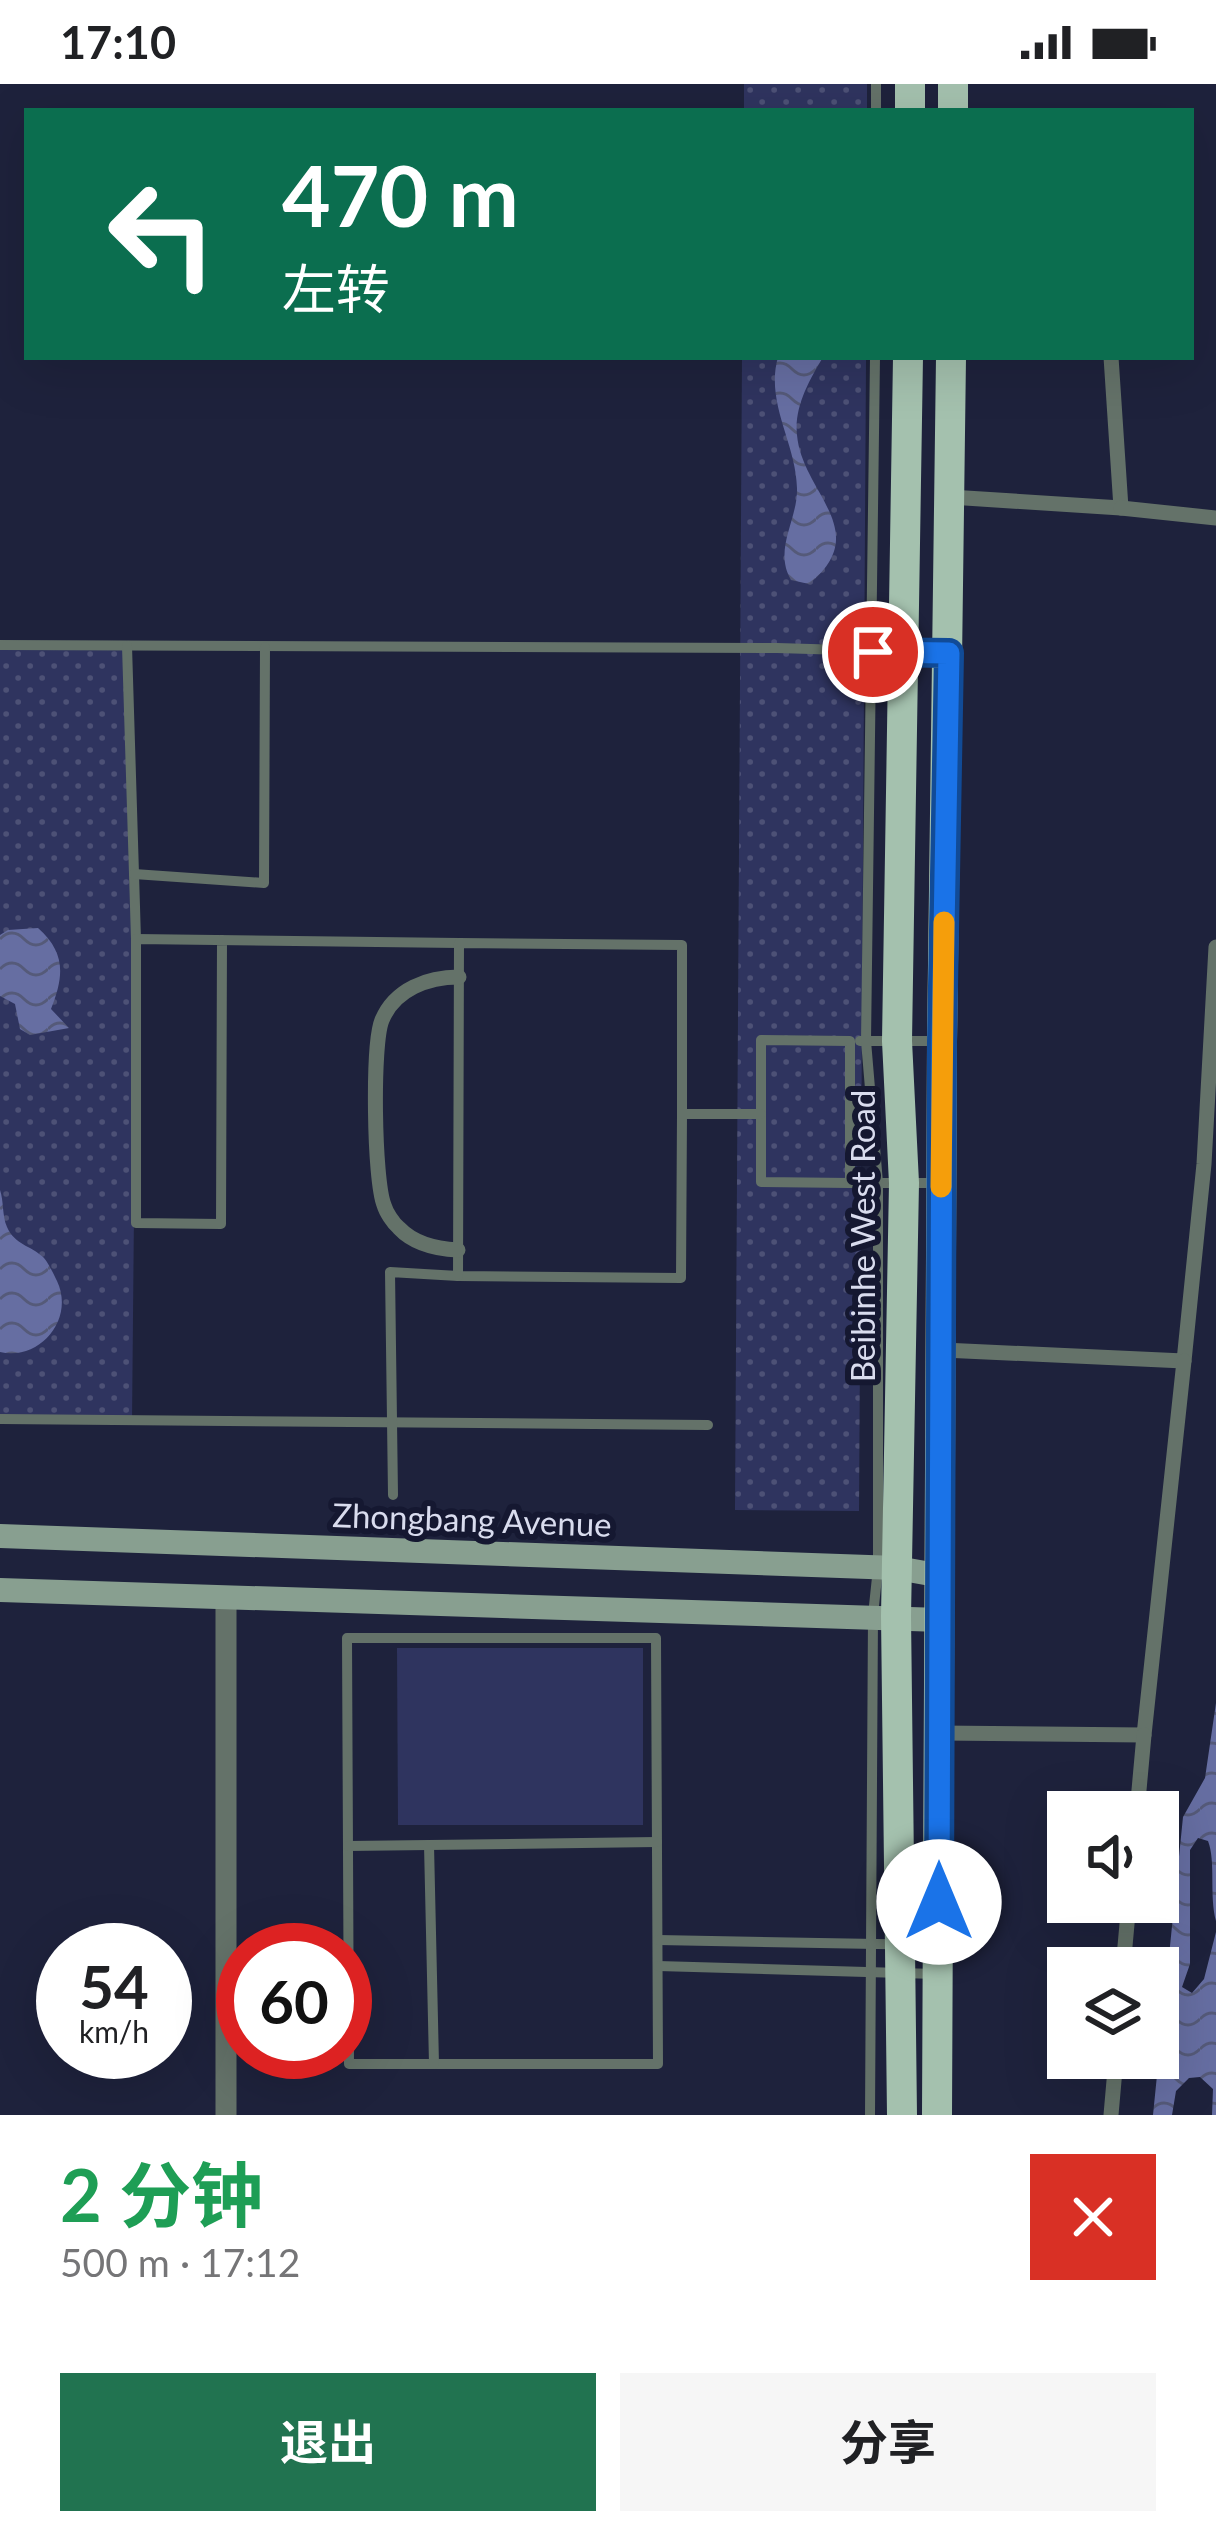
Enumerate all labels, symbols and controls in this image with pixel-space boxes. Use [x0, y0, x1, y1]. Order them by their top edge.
text: 17:10 [60, 15, 176, 69]
text: 470 m [282, 144, 519, 245]
icon: left [84, 156, 240, 312]
text: 左转 [282, 256, 390, 321]
pin [822, 601, 924, 703]
icon: arrive [840, 619, 906, 685]
street label: Beibinhe West Road [842, 1090, 882, 1382]
street label: Zhongbang Avenue [332, 1494, 612, 1544]
map controls [1047, 1791, 1179, 2079]
button: sound [1047, 1791, 1179, 1923]
position arrow [876, 1839, 1002, 1965]
speed limit sign: 60 [216, 1923, 372, 2079]
button: layers [1047, 1947, 1179, 2079]
text: 54 [79, 1950, 149, 2022]
text: km/h [79, 2013, 149, 2049]
text: 2 分钟 [60, 2151, 263, 2237]
button: close [1030, 2154, 1156, 2280]
text: 500 m · 17:12 [60, 2239, 300, 2285]
button: 退出 [60, 2373, 596, 2511]
button: 分享 [620, 2373, 1156, 2511]

